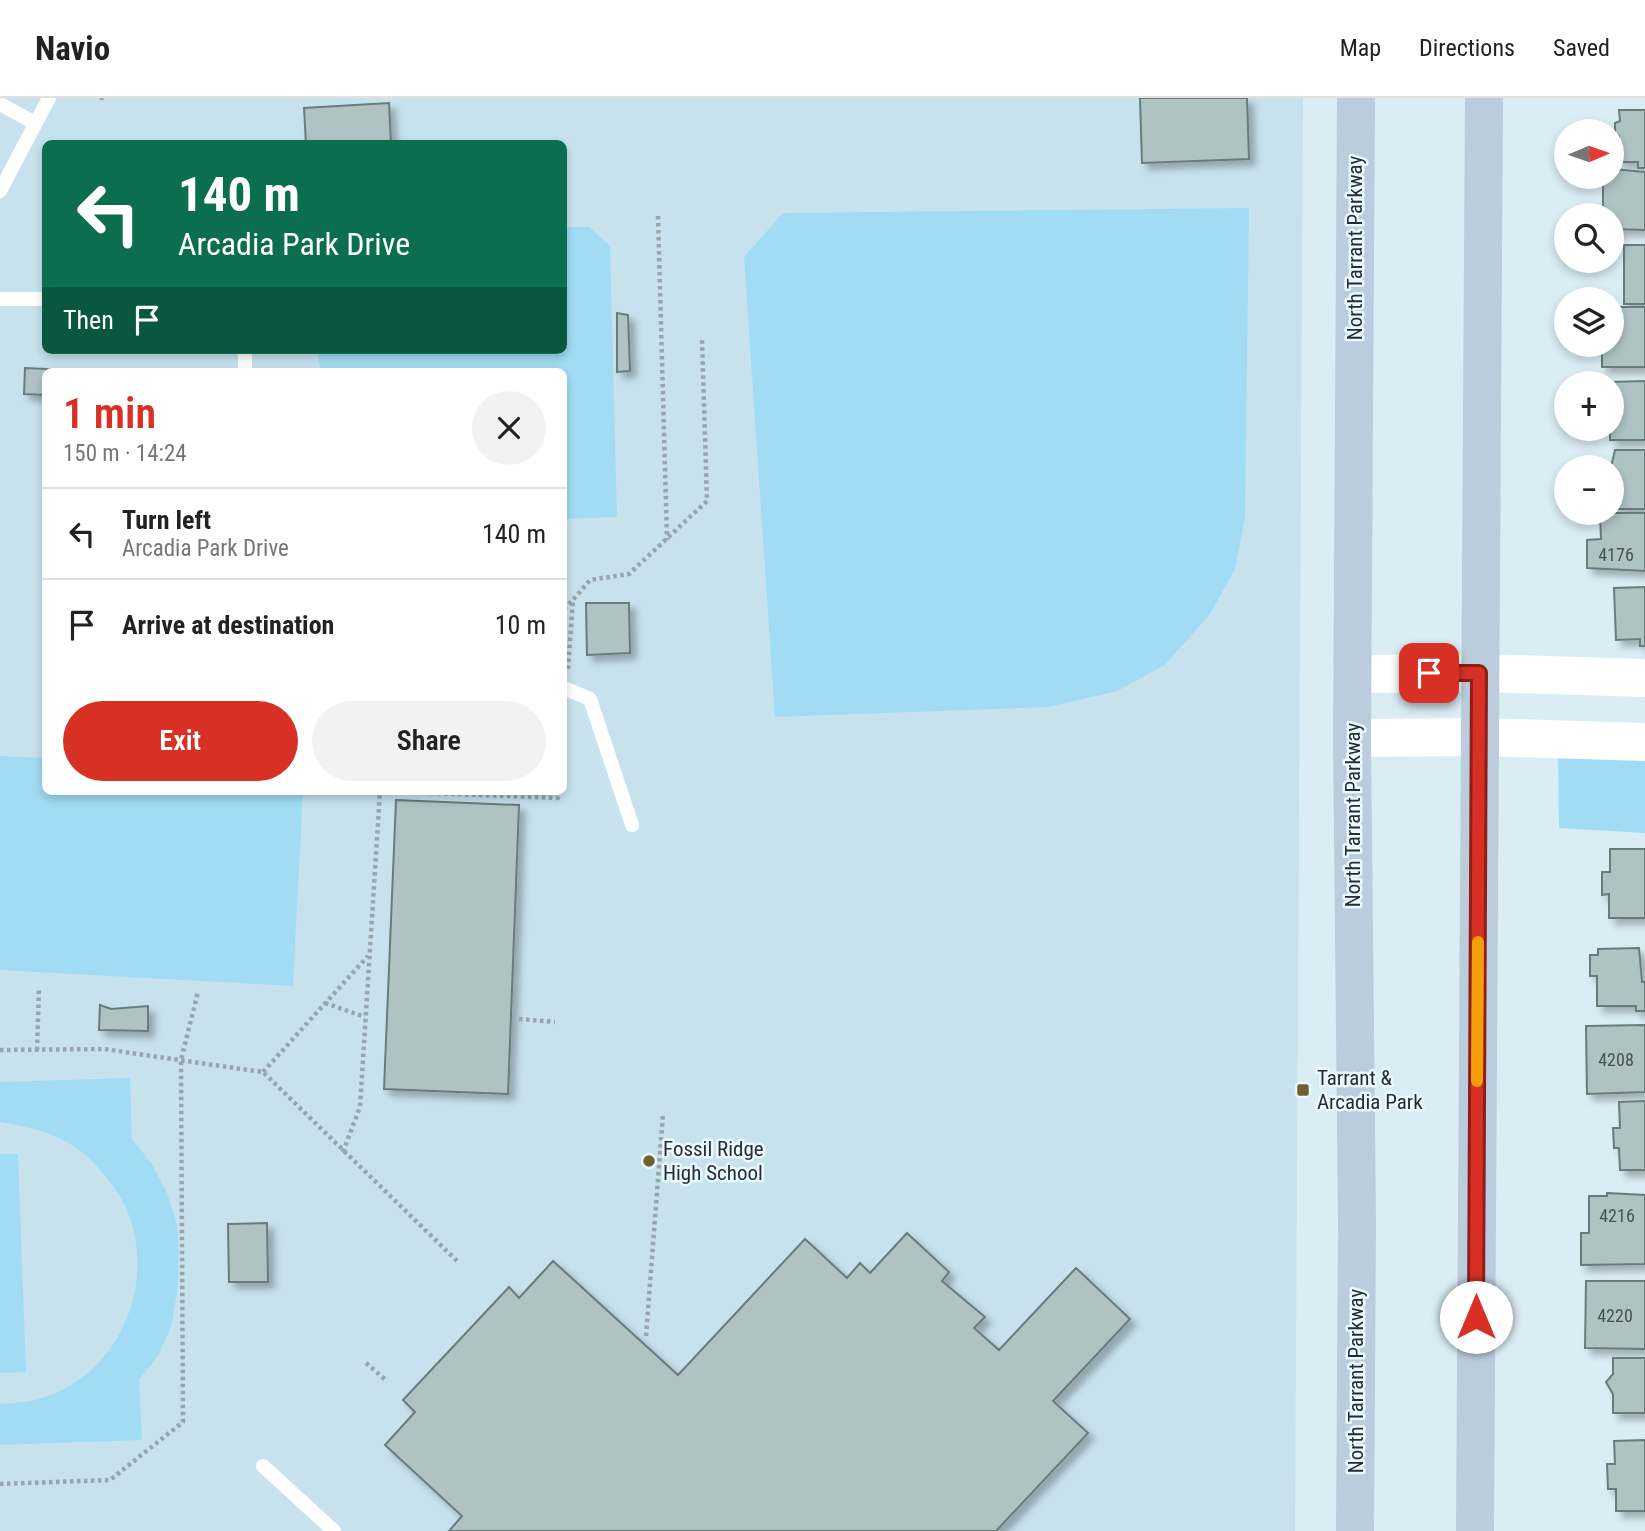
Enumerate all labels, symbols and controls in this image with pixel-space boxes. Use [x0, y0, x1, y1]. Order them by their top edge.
text: Navio [35, 29, 110, 68]
text: Map [1340, 34, 1381, 62]
text: Directions [1419, 34, 1515, 62]
text: Saved [1553, 34, 1610, 62]
north arrow [1554, 119, 1624, 189]
map controls [1554, 119, 1624, 525]
street label: North Tarrant Parkway [1343, 156, 1367, 340]
text: 140 m [178, 166, 300, 223]
icon: left [63, 168, 154, 259]
button: search [1554, 203, 1624, 273]
text: Arcadia Park Drive [178, 225, 410, 263]
button: layers [1554, 287, 1624, 357]
icon: arrive [128, 301, 166, 339]
text: Then [63, 305, 114, 335]
button: + [1554, 371, 1624, 441]
text: 1 min [63, 389, 156, 438]
button: close [472, 391, 546, 465]
text: 150 m · 14:24 [63, 440, 187, 467]
button: − [1554, 455, 1624, 525]
text: Turn left [122, 505, 211, 535]
icon: left [63, 515, 101, 553]
text: 140 m [482, 519, 546, 549]
text: Arcadia Park Drive [122, 535, 289, 562]
house number: 4176 [1598, 544, 1634, 565]
icon: arrive [63, 606, 101, 644]
text: Arrive at destination [122, 610, 334, 640]
text: 10 m [495, 610, 546, 640]
pin [1399, 643, 1459, 703]
icon: arrive [1410, 654, 1448, 692]
button: Exit [63, 701, 298, 781]
button: Share [312, 701, 546, 781]
street label: North Tarrant Parkway [1341, 723, 1365, 907]
house number: 4208 [1598, 1049, 1634, 1070]
place label: Tarrant & Arcadia Park [1317, 1066, 1423, 1114]
marker: Tarrant & Arcadia Park [1295, 1082, 1311, 1098]
place label: Fossil Ridge High School [663, 1137, 764, 1185]
marker: Fossil Ridge High School [641, 1153, 657, 1169]
house number: 4216 [1599, 1205, 1635, 1226]
position arrow [1439, 1280, 1513, 1354]
street label: North Tarrant Parkway [1344, 1289, 1368, 1473]
house number: 4220 [1597, 1305, 1633, 1326]

